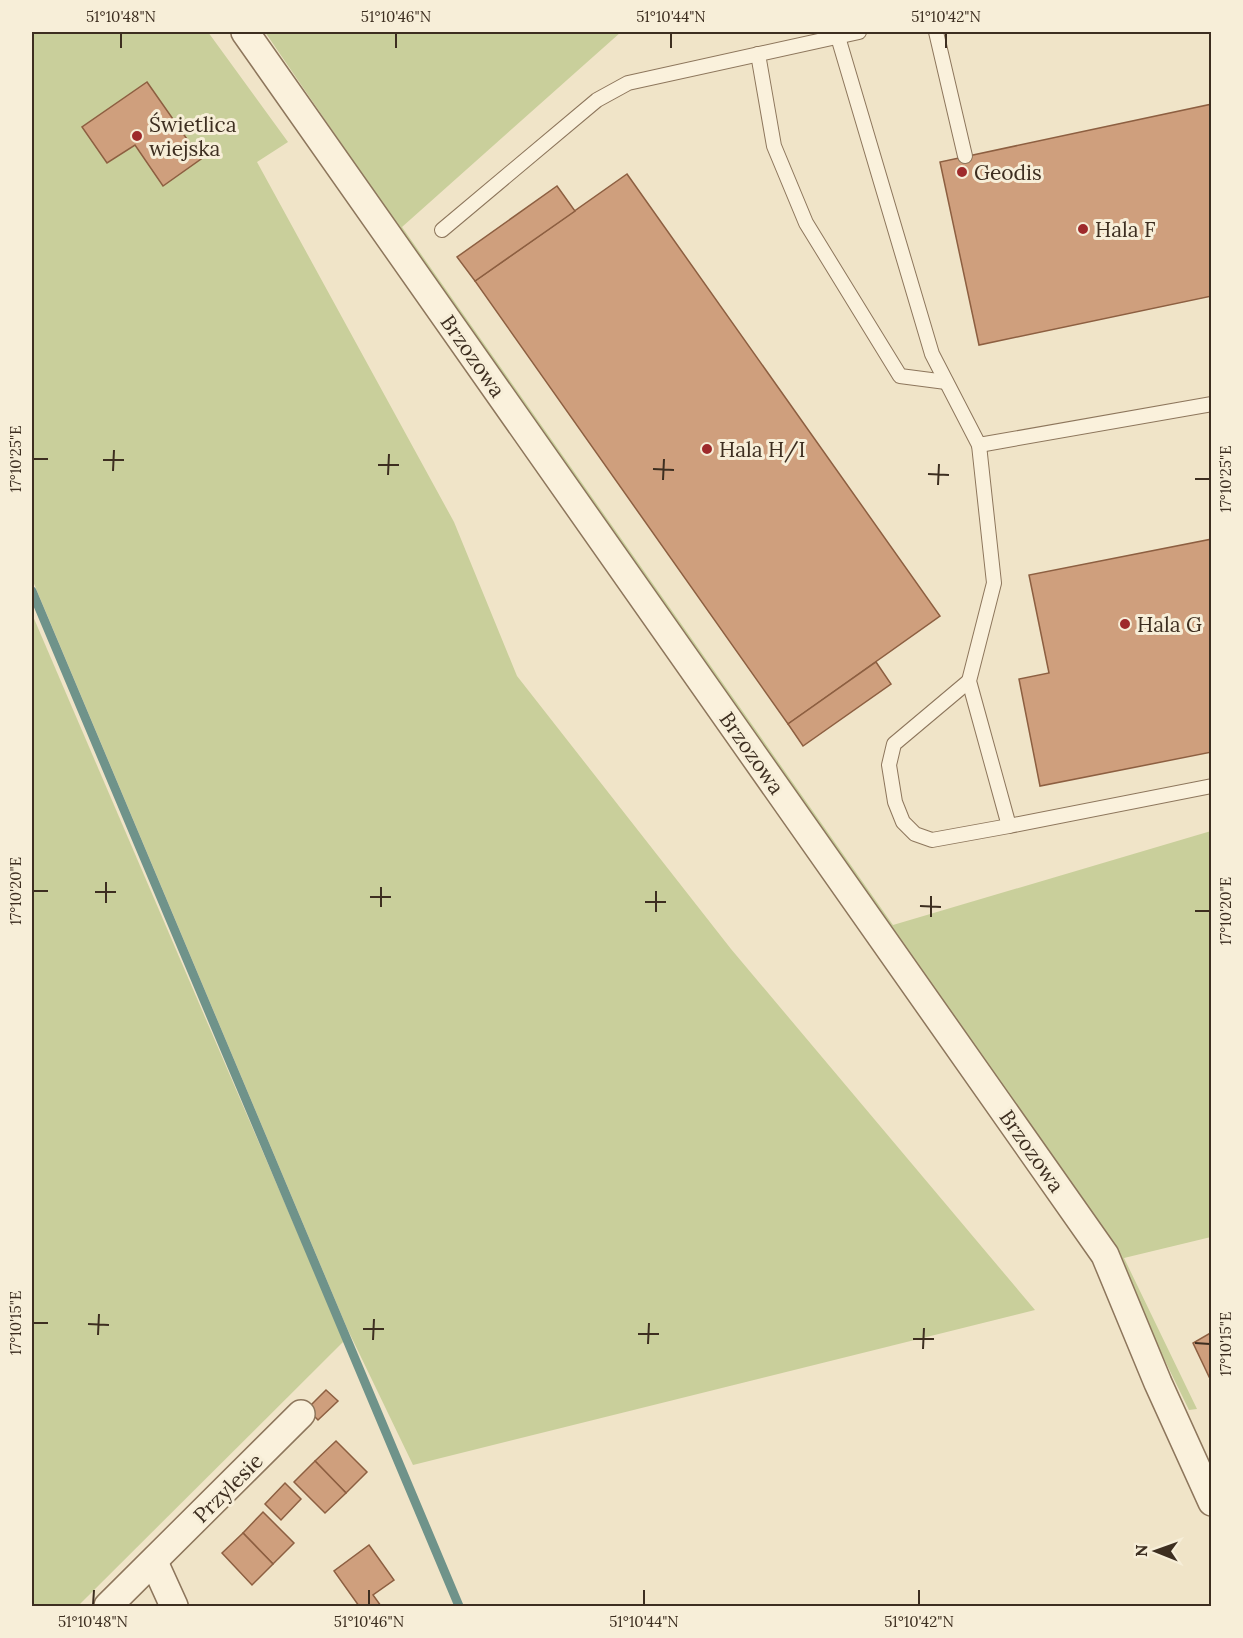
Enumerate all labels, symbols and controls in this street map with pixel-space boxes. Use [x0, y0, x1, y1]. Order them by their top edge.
text: 51°10'48"N [86, 7, 156, 26]
text: 51°10'46"N [361, 7, 431, 26]
text: 51°10'44"N [636, 7, 706, 26]
text: 51°10'42"N [911, 7, 981, 26]
place label: Świetlica wiejska [149, 111, 237, 162]
marker: Świetlica wiejska [130, 129, 144, 143]
place label: Geodis [974, 159, 1042, 186]
marker: Geodis [955, 165, 969, 179]
place label: Hala F [1095, 216, 1156, 243]
marker: Hala F [1076, 222, 1090, 236]
street label: Brzozowa [435, 309, 511, 403]
text: 17°10'25"E [6, 425, 25, 493]
place label: Hala H/I [719, 436, 806, 463]
marker: Hala H/I [700, 442, 714, 456]
text: 17°10'25"E [1216, 445, 1235, 513]
place label: Hala G [1137, 611, 1202, 638]
marker: Hala G [1118, 617, 1132, 631]
street label: Brzozowa [714, 706, 790, 800]
text: 17°10'20"E [6, 857, 25, 925]
text: 17°10'20"E [1216, 877, 1235, 945]
street label: Brzozowa [994, 1104, 1070, 1198]
text: 17°10'15"E [6, 1291, 25, 1355]
text: 17°10'15"E [1216, 1312, 1235, 1376]
street label: Przylesie [187, 1447, 269, 1529]
north arrow [1126, 1521, 1186, 1581]
text: N [1131, 1544, 1151, 1557]
text: 51°10'48"N [58, 1612, 128, 1631]
text: 51°10'46"N [334, 1612, 404, 1631]
text: 51°10'44"N [609, 1612, 679, 1631]
text: 51°10'42"N [884, 1612, 954, 1631]

